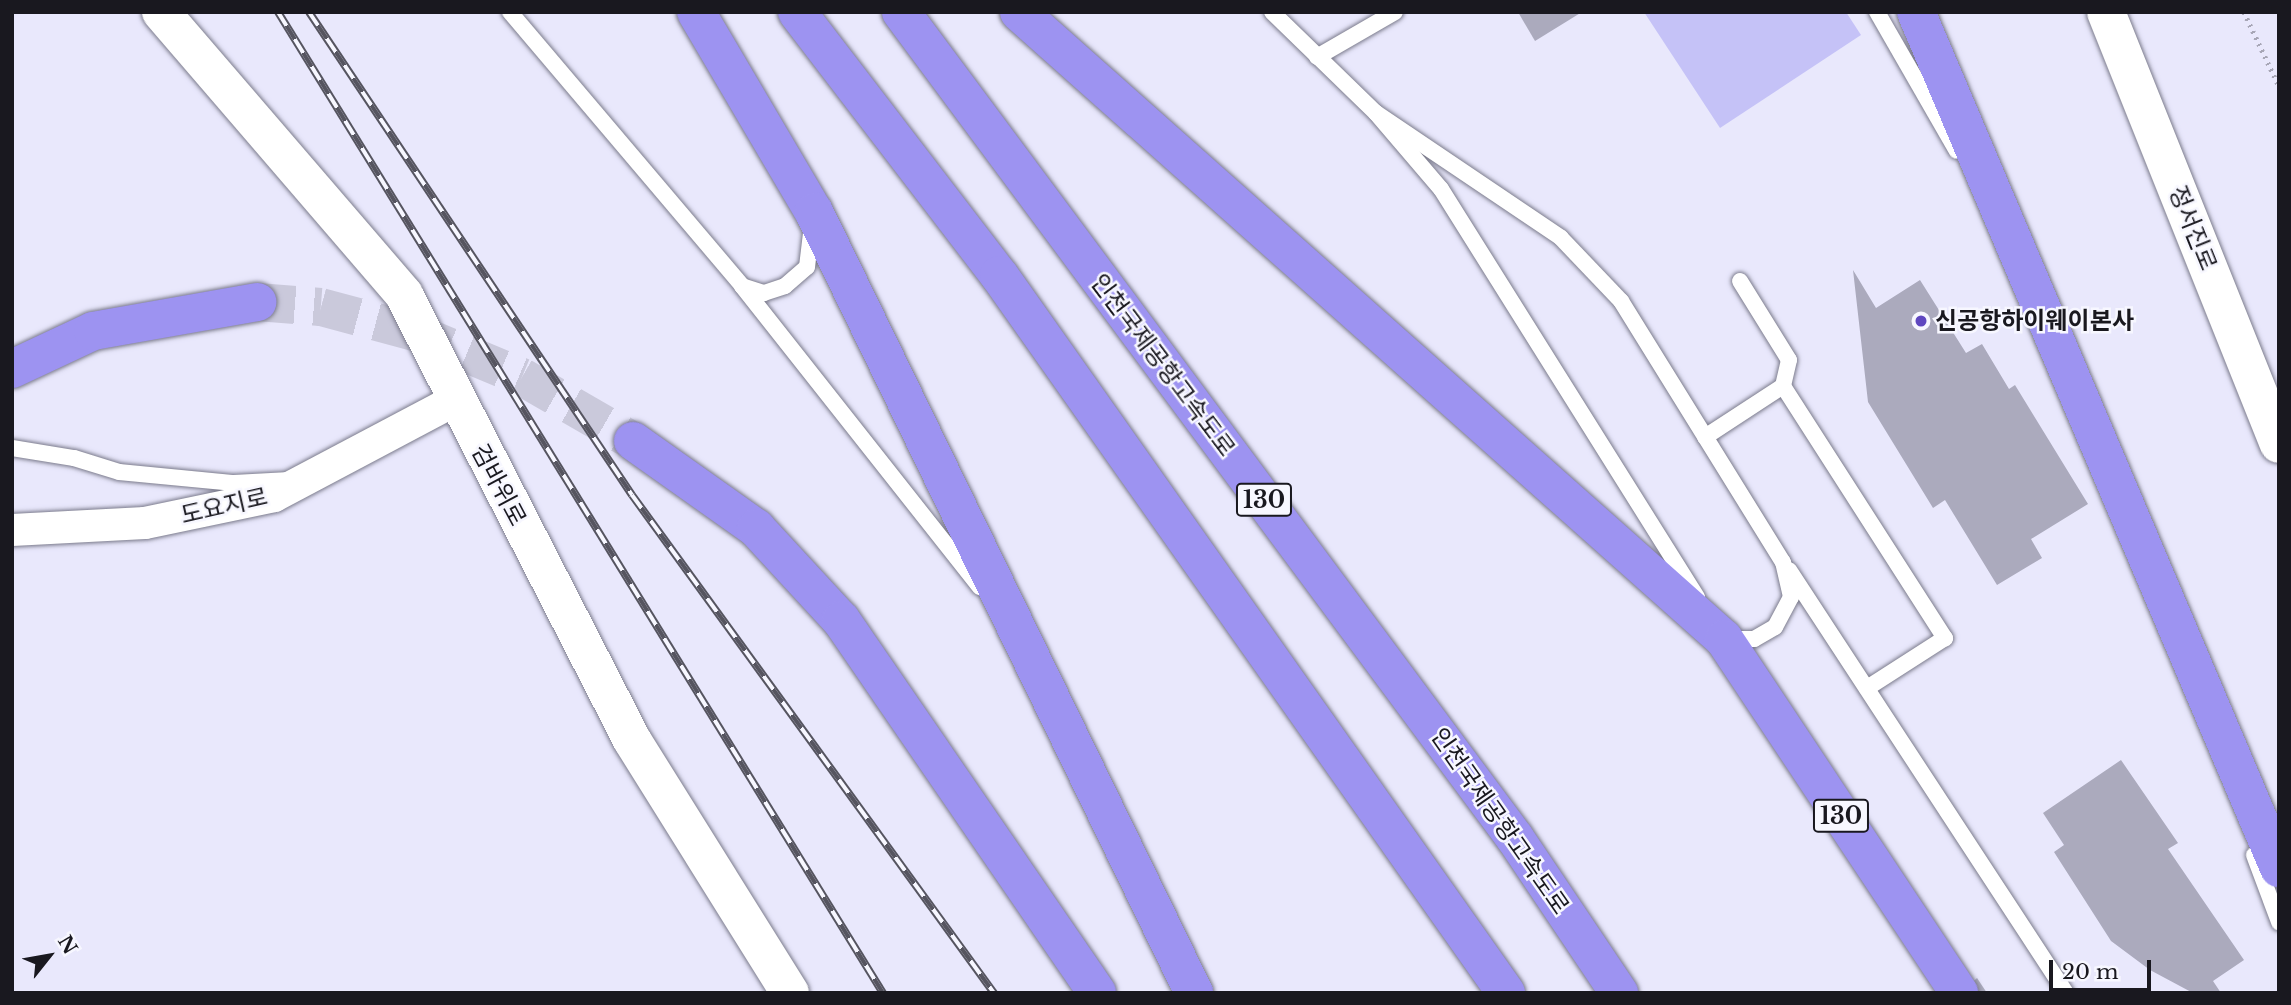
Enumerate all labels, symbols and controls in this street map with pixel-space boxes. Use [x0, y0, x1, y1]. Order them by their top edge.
street label: 정서진로 [2163, 182, 2223, 274]
street label: 인천국제공항고속도로 [1085, 268, 1241, 462]
place label: 신공항하이웨이본사 [1935, 307, 2134, 335]
marker: 신공항하이웨이본사 [1913, 313, 1929, 329]
street label: 검바위로 [466, 439, 532, 531]
road number: 130 [1234, 480, 1294, 520]
street label: 도요지로 [178, 482, 270, 530]
street label: 인천국제공항고속도로 [1425, 722, 1575, 920]
road number: 130 [1811, 796, 1871, 836]
north arrow [14, 921, 84, 991]
text: N [53, 931, 82, 959]
scale bar [2053, 946, 2154, 990]
text: 20 m [2062, 959, 2119, 985]

